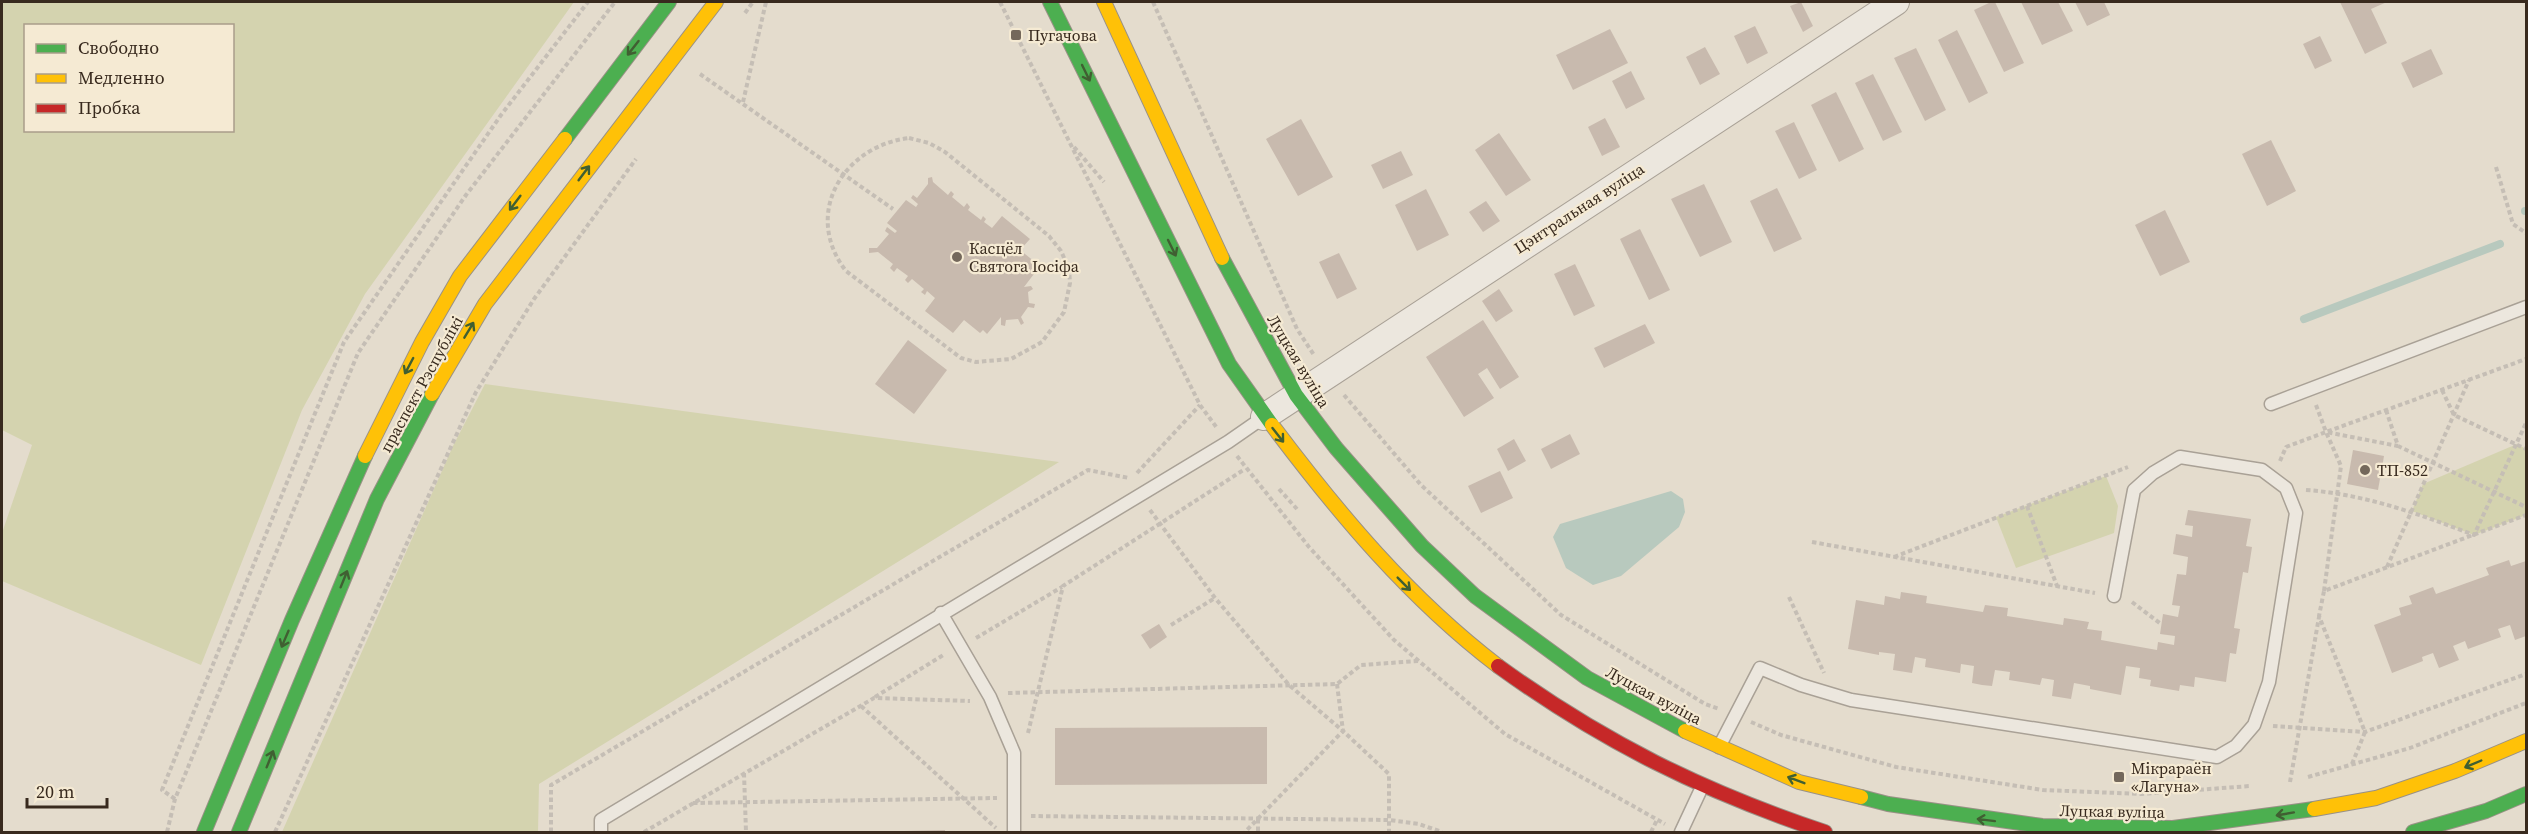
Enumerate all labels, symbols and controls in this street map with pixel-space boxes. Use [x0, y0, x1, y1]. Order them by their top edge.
legend [24, 24, 234, 132]
place label: Пугачова [1028, 24, 1098, 46]
marker: Пугачова [1009, 28, 1023, 42]
text: Свободно [78, 35, 159, 60]
one-way arrow [626, 39, 639, 55]
one-way arrow [1080, 63, 1092, 81]
text: Медленно [78, 65, 165, 90]
text: Пробка [78, 95, 141, 120]
street label: Цэнтральная вуліца [1510, 157, 1649, 258]
one-way arrow [578, 165, 591, 181]
one-way arrow [509, 195, 521, 211]
place label: Касцёл Святога Іосіфа [969, 237, 1080, 277]
one-way arrow [1166, 238, 1178, 256]
marker: Касцёл Святога Іосіфа [950, 250, 964, 264]
street label: Луцкая вуліца [1262, 310, 1336, 413]
street label: праспект Рэспублікі [374, 312, 468, 456]
one-way arrow [464, 322, 476, 339]
one-way arrow [403, 357, 415, 374]
one-way arrow [1272, 427, 1285, 443]
place label: ТП-852 [2377, 459, 2428, 481]
marker: ТП-852 [2358, 463, 2372, 477]
one-way arrow [339, 570, 350, 588]
one-way arrow [1396, 577, 1411, 592]
one-way arrow [279, 630, 290, 648]
street label: Луцкая вуліца [1602, 661, 1706, 730]
one-way arrow [265, 750, 276, 769]
place label: Мікрараён «Лагуна» [2131, 757, 2212, 797]
one-way arrow [2464, 759, 2482, 770]
marker: Мікрараён «Лагуна» [2112, 770, 2126, 784]
scale bar [27, 771, 106, 809]
one-way arrow [1787, 774, 1806, 785]
text: 20 m [36, 779, 74, 804]
street label: Луцкая вуліца [2059, 799, 2166, 823]
one-way arrow [2276, 809, 2295, 820]
one-way arrow [1977, 814, 1997, 825]

